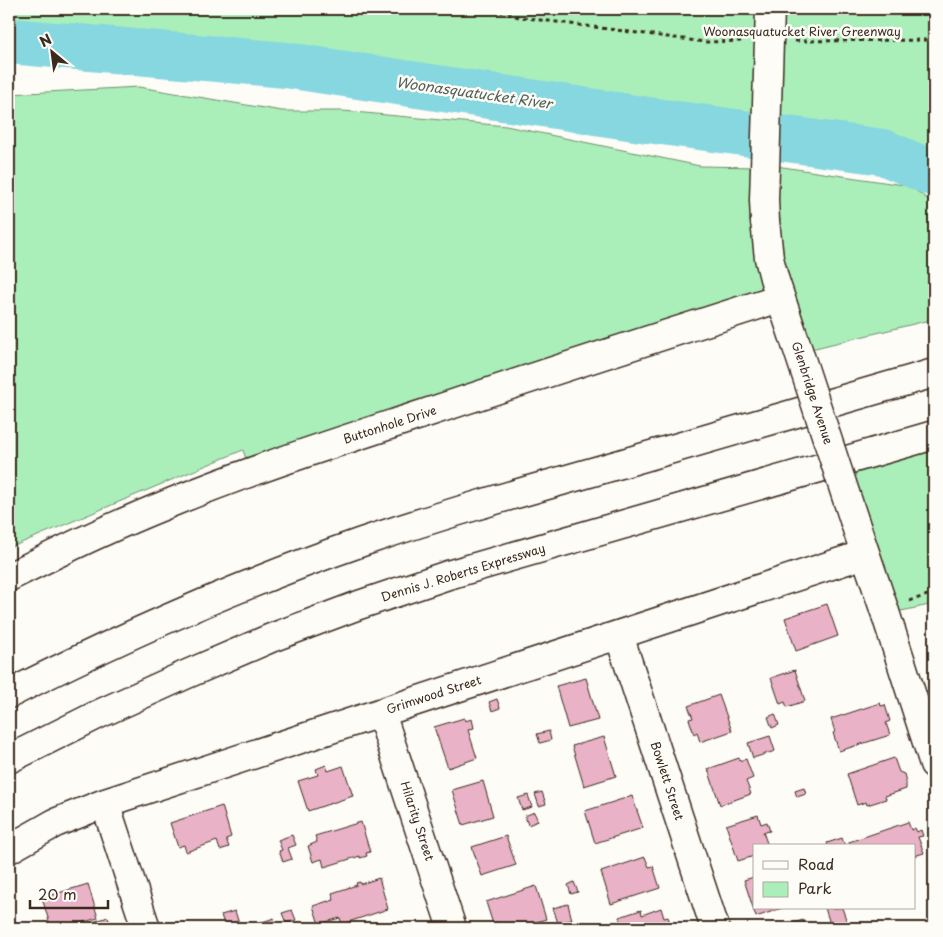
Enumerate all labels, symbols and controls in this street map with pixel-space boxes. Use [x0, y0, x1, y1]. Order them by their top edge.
street label: Woonasquatucket River Greenway [703, 22, 901, 40]
north arrow [28, 28, 78, 78]
text: N [36, 28, 55, 52]
water label: Woonasquatucket River [395, 71, 555, 114]
street label: Glenbridge Avenue [788, 339, 838, 447]
street label: Buttonhole Drive [341, 400, 439, 448]
street label: Dennis J. Roberts Expressway [378, 538, 547, 606]
street label: Grimwood Street [384, 670, 484, 718]
street label: Bowlett Street [647, 739, 689, 823]
street label: Hilarity Street [397, 779, 439, 863]
legend [753, 844, 916, 910]
text: Road [798, 852, 834, 875]
text: Park [798, 876, 832, 899]
scale bar [30, 877, 108, 909]
text: 20 m [38, 882, 77, 905]

